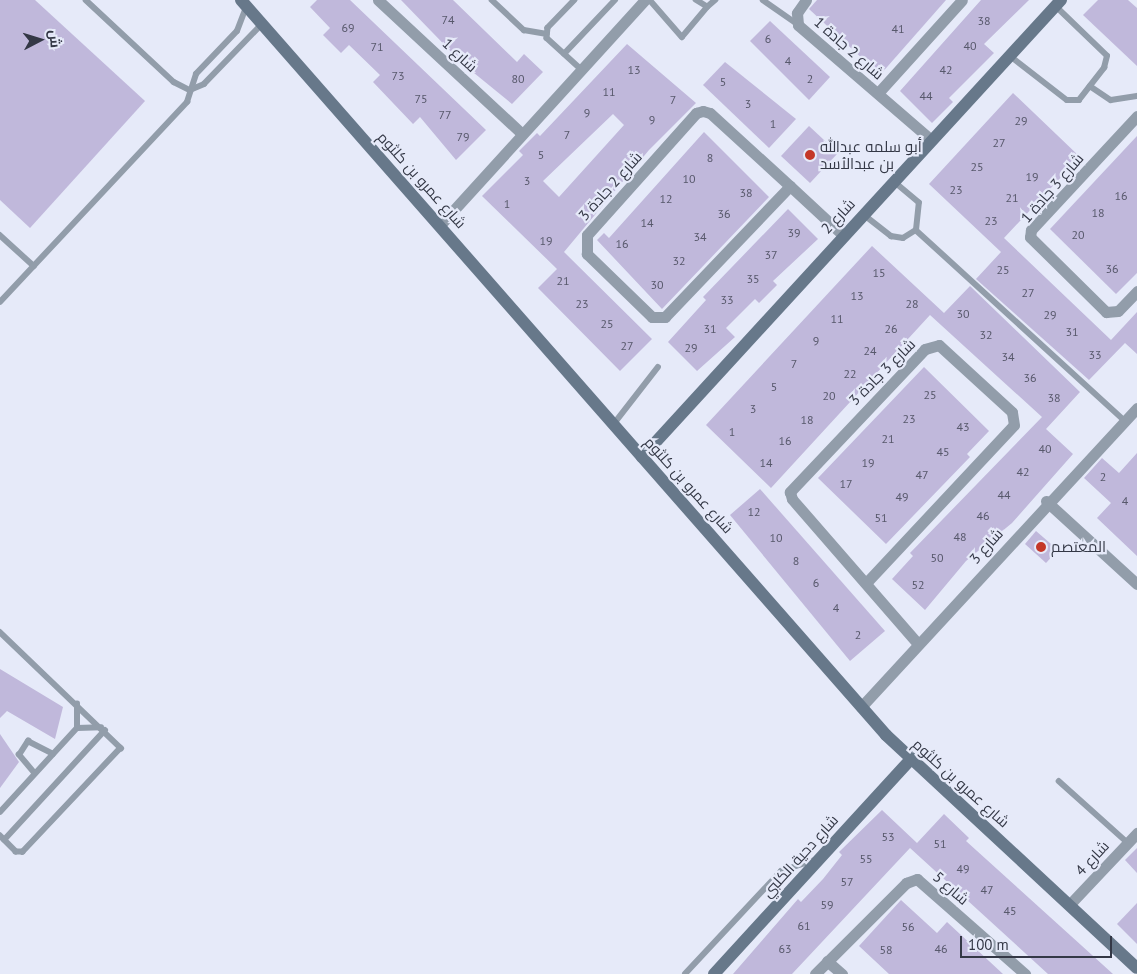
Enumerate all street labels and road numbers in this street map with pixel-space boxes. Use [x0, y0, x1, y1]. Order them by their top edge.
street label: شارع 2 جادة 1 [811, 13, 887, 83]
street label: شارع 1 [439, 34, 481, 76]
street label: شارع عمرو بن كلثوم [374, 128, 470, 232]
street label: شارع 2 جادة 3 [574, 148, 646, 224]
street label: شارع 3 جادة 1 [1017, 150, 1087, 226]
street label: شارع 2 [817, 195, 859, 237]
street label: شارع 3 جادة 3 [845, 335, 919, 409]
street label: شارع عمرو بن كلثوم [641, 433, 737, 537]
street label: شارع 3 [966, 525, 1006, 567]
street label: شارع عمرو بن كلثوم [909, 735, 1013, 831]
street label: شارع دحية الكلبي [758, 811, 842, 901]
street label: شارع 4 [1071, 837, 1113, 879]
street label: شارع 5 [930, 868, 972, 908]

